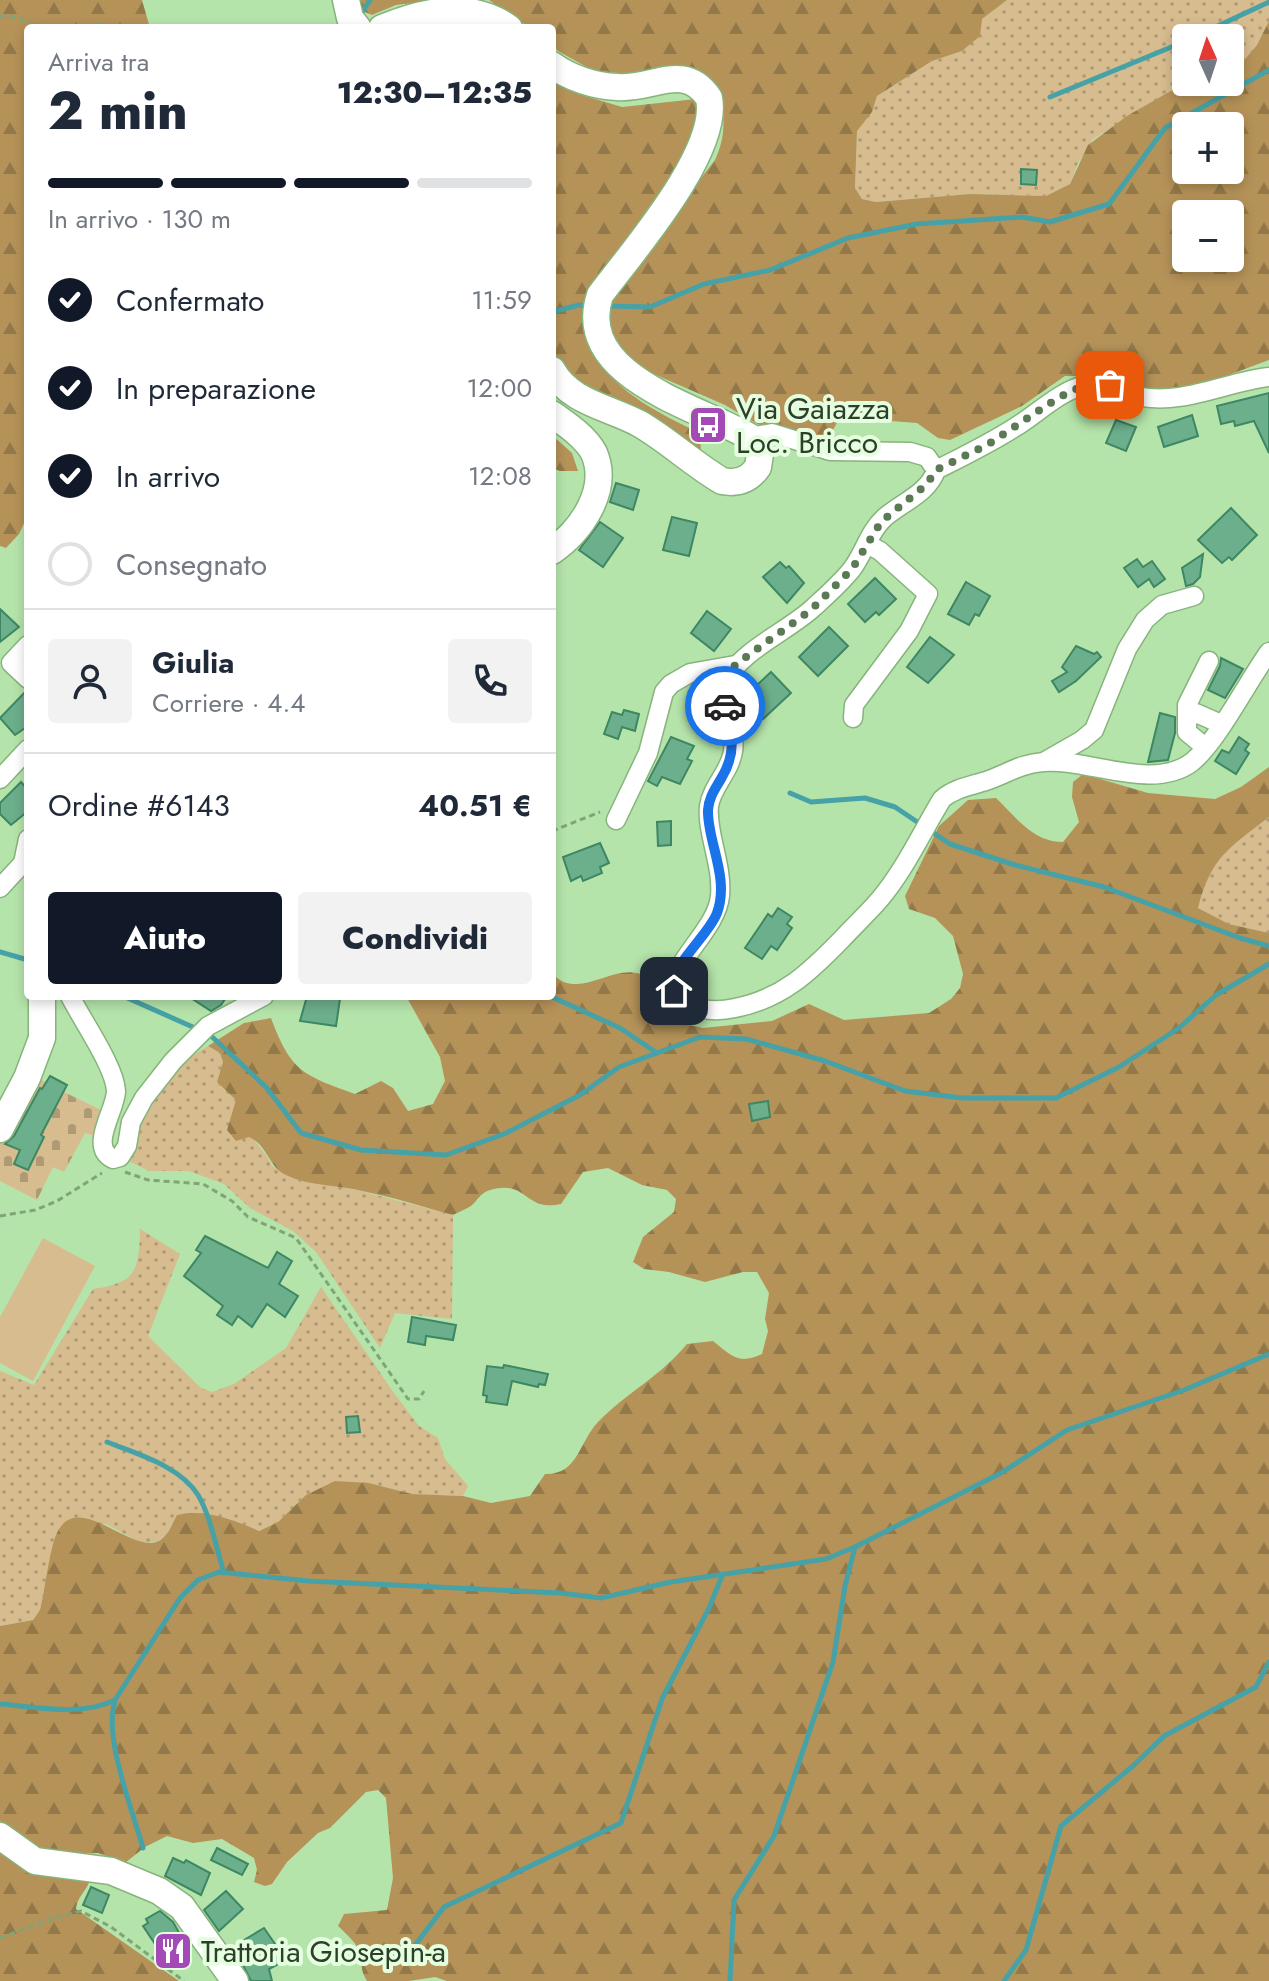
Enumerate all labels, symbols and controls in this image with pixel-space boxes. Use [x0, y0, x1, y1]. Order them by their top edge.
north arrow [1172, 24, 1244, 96]
map controls [1172, 24, 1244, 272]
text: Arriva tra [48, 43, 149, 81]
text: 12:30–12:35 [337, 71, 532, 114]
text: 2 min [48, 73, 188, 149]
button: + [1172, 112, 1244, 184]
text: In arrivo · 130 m [48, 200, 231, 238]
button: − [1172, 200, 1244, 272]
icon: check [48, 278, 92, 322]
text: Confermato [116, 279, 264, 322]
text: 11:59 [471, 281, 532, 319]
pin [1076, 351, 1144, 419]
icon: bag [1088, 363, 1132, 407]
icon: check [48, 366, 92, 410]
text: In preparazione [116, 367, 316, 410]
text: 12:00 [467, 369, 532, 407]
place label: Via Gaiazza Loc. Bricco [736, 387, 890, 464]
bus stop icon: Via Gaiazza Loc. Bricco [687, 404, 729, 446]
icon: check [48, 454, 92, 498]
text: In arrivo [116, 455, 220, 498]
text: 12:08 [468, 457, 532, 495]
text: Consegnato [116, 543, 267, 586]
button: person [48, 639, 132, 723]
button: phone [448, 639, 532, 723]
text: Giulia [152, 641, 235, 684]
courier [685, 666, 765, 746]
text: Corriere · 4.4 [152, 684, 305, 722]
icon: car [703, 684, 747, 728]
text: Ordine #6143 [48, 784, 230, 827]
text: 40.51 € [418, 784, 532, 827]
button: Aiuto [48, 892, 282, 984]
button: Condividi [298, 892, 532, 984]
pin [640, 957, 708, 1025]
icon: home [652, 969, 696, 1013]
restaurant icon: Trattoria Giosepin-a [152, 1930, 194, 1972]
place label: Trattoria Giosepin-a [201, 1930, 446, 1973]

